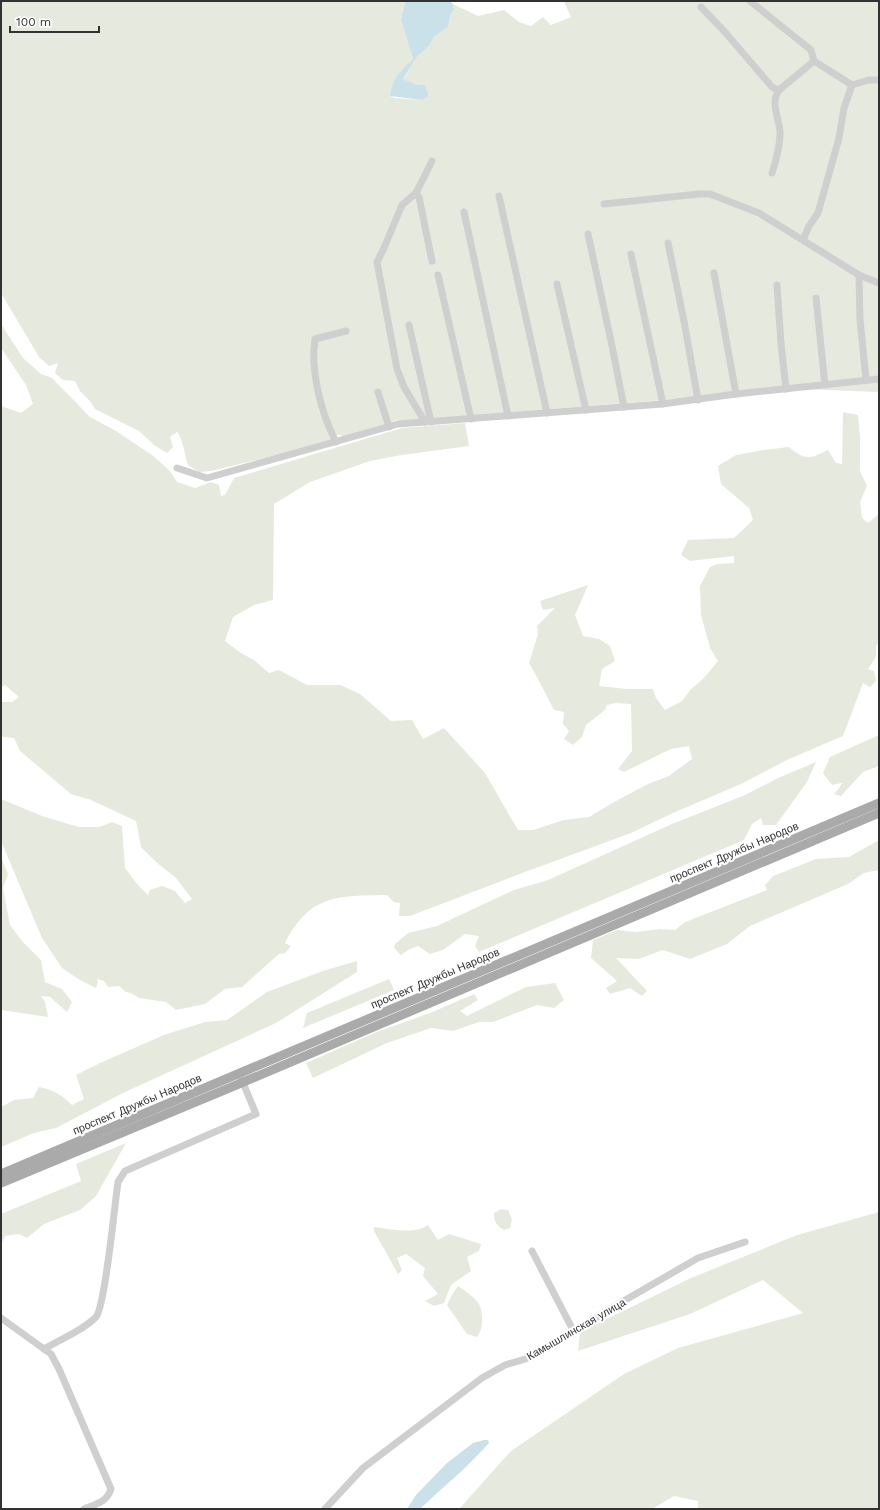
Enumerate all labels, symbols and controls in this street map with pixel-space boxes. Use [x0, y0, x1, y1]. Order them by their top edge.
scale bar [10, 8, 99, 34]
text: 100 m [16, 15, 51, 29]
street label: проспект Дружбы Народов [668, 819, 801, 885]
street label: проспект Дружбы Народов [369, 945, 502, 1011]
street label: проспект Дружбы Народов [71, 1071, 204, 1137]
street label: Камышлинская улица [524, 1295, 629, 1363]

